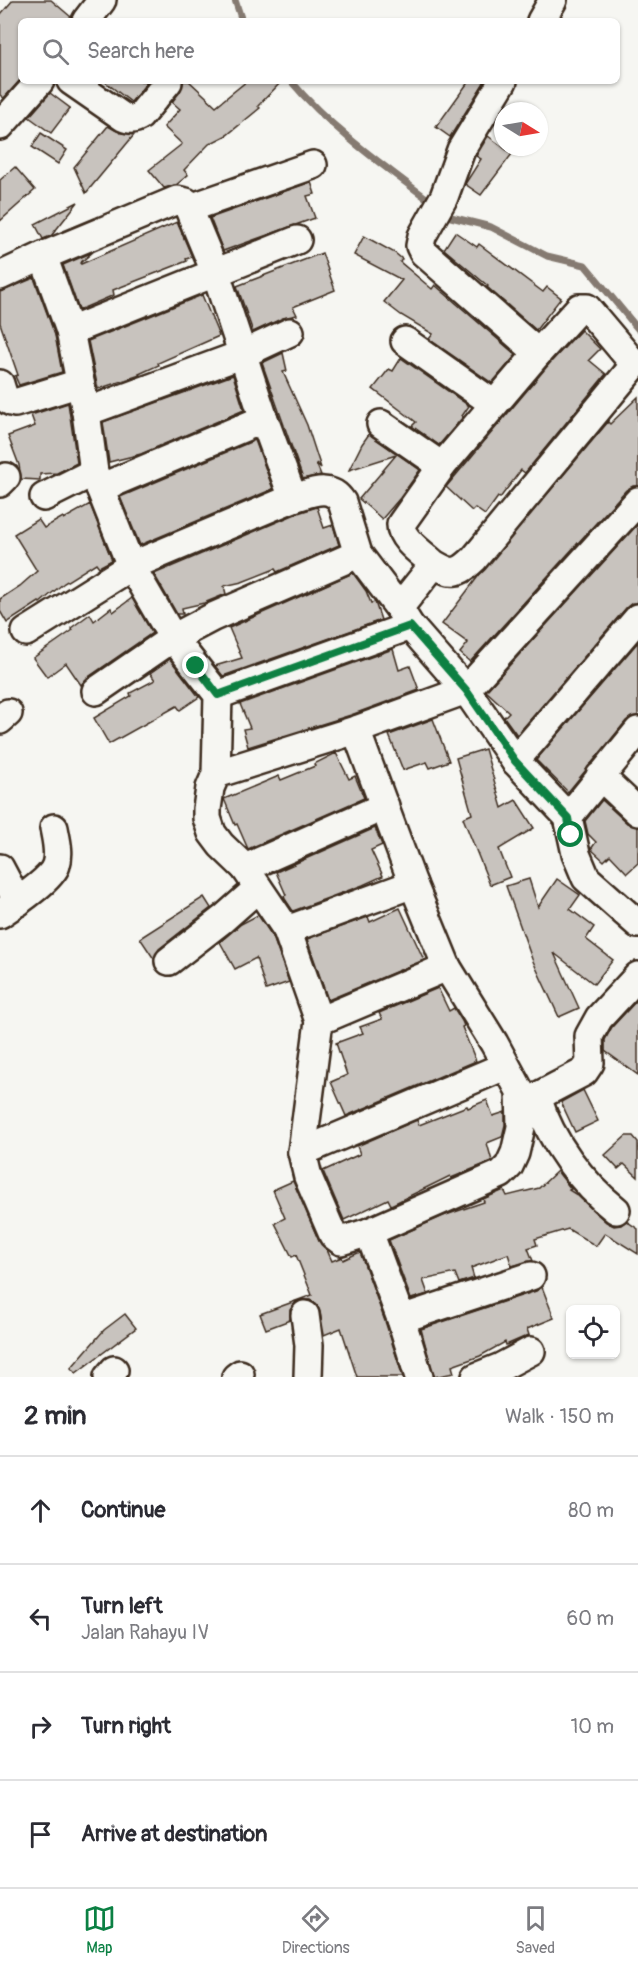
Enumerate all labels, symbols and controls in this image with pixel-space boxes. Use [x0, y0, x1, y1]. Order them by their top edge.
search box [18, 18, 620, 84]
icon: search [39, 35, 72, 68]
text: Search here [87, 37, 194, 65]
north arrow [494, 102, 548, 156]
route end [182, 652, 208, 678]
route start [557, 821, 583, 847]
map controls [566, 1305, 620, 1359]
button: locate [566, 1305, 620, 1359]
text: 2 min [24, 1400, 86, 1432]
text: Walk · 150 m [505, 1404, 614, 1429]
icon: ahead [24, 1494, 57, 1527]
text: Continue [81, 1496, 165, 1524]
text: 80 m [568, 1498, 614, 1523]
text: Turn left [81, 1592, 163, 1620]
icon: left [24, 1602, 57, 1635]
text: 60 m [567, 1606, 614, 1631]
text: Jalan Rahayu IV [81, 1620, 209, 1645]
icon: right [24, 1710, 57, 1743]
text: Turn right [81, 1712, 171, 1740]
text: 10 m [570, 1714, 614, 1739]
icon: arrive [24, 1818, 57, 1851]
text: Arrive at destination [81, 1820, 267, 1848]
tab: Map [83, 1902, 116, 1958]
tab: Directions [282, 1902, 350, 1958]
tab: Saved [515, 1902, 555, 1958]

